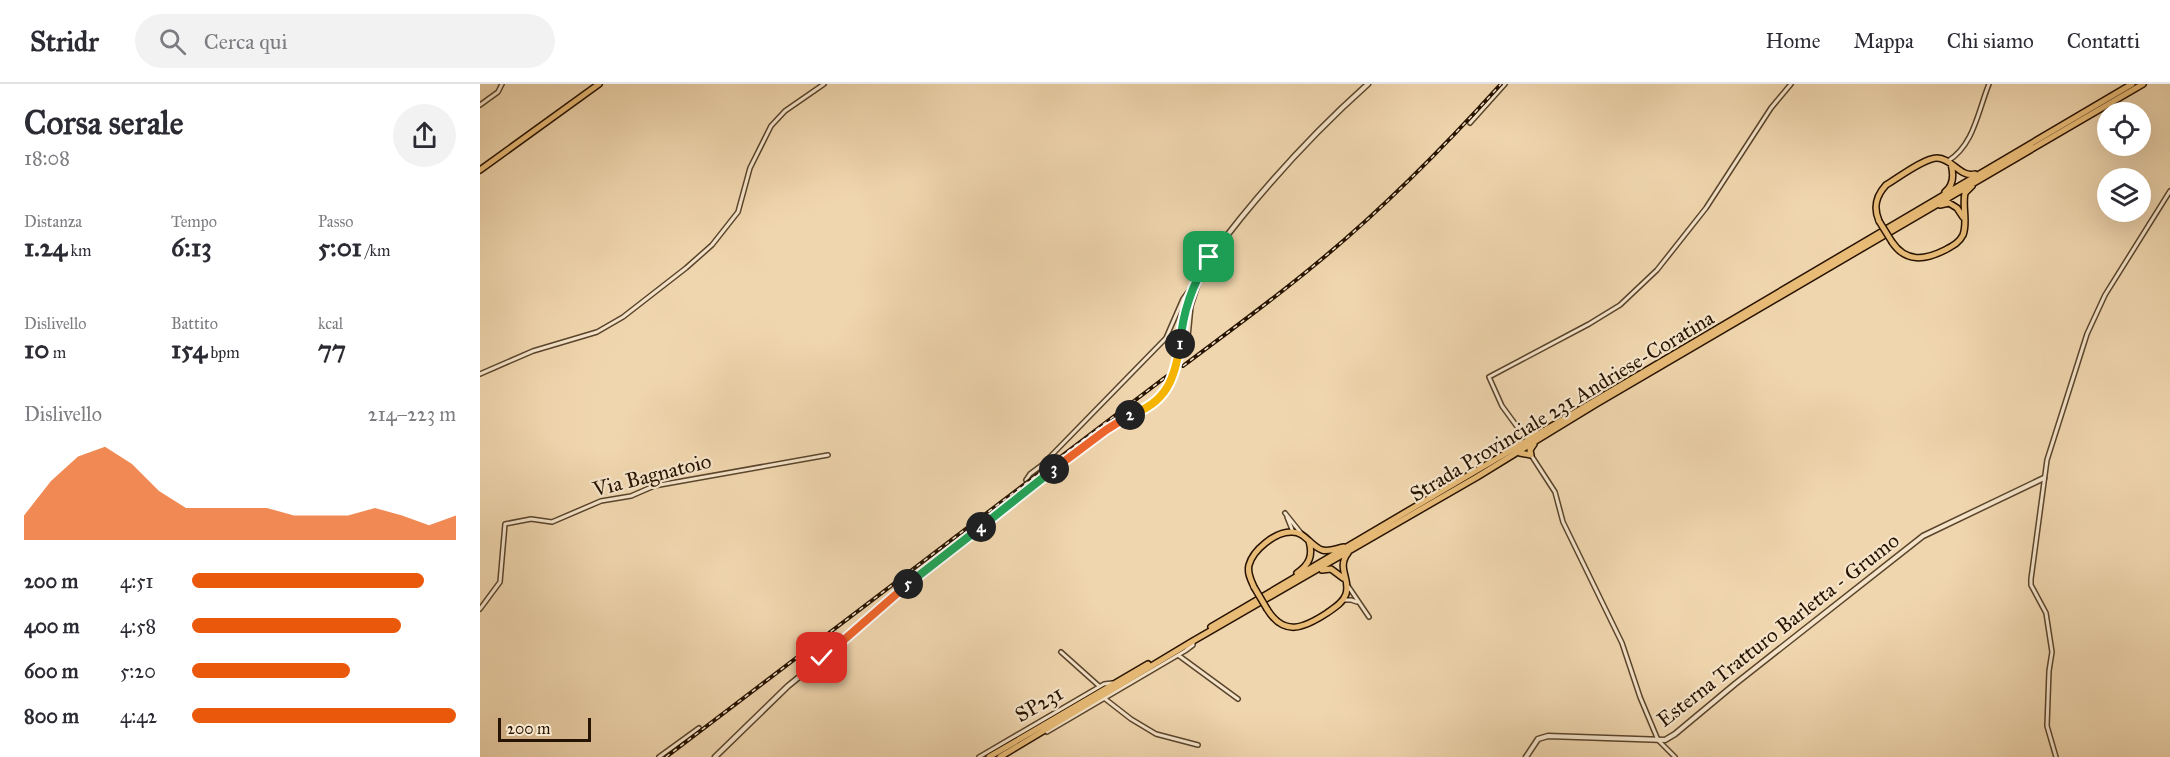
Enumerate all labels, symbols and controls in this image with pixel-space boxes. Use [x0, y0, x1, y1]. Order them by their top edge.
search box [135, 14, 555, 68]
text: Stridr [30, 24, 99, 59]
icon: search [156, 25, 189, 58]
text: Cerca qui [204, 28, 288, 55]
text: Home [1766, 28, 1820, 54]
text: Mappa [1853, 28, 1914, 54]
text: Chi siamo [1947, 28, 2034, 54]
text: Contatti [2067, 28, 2140, 54]
map controls [2097, 102, 2151, 222]
button: locate [2097, 102, 2151, 156]
text: Corsa serale [24, 103, 183, 143]
button: share [393, 104, 456, 167]
text: 18:08 [24, 146, 70, 170]
button: layers [2097, 168, 2151, 222]
text: Distanza [24, 212, 82, 231]
text: Tempo [171, 212, 217, 231]
text: Passo [318, 212, 353, 231]
text: 1.24 [24, 231, 67, 263]
text: 6:13 [171, 231, 212, 263]
text: 5:01 [318, 231, 362, 263]
pin [1183, 231, 1234, 282]
icon: arrive [1192, 240, 1225, 273]
text: km [67, 241, 91, 260]
text: /km [362, 241, 390, 260]
street label: Strada Provinciale 231 Andriese-Coratina [1405, 305, 1719, 507]
text: Dislivello [24, 314, 86, 333]
text: Battito [171, 314, 218, 333]
text: kcal [318, 314, 343, 333]
pin: 1 [1165, 329, 1195, 359]
text: 10 [24, 333, 49, 365]
text: 154 [171, 333, 207, 365]
text: 77 [318, 333, 346, 365]
text: 1 [1177, 334, 1183, 353]
text: m [49, 343, 66, 362]
text: bpm [207, 343, 240, 362]
pin: 2 [1115, 400, 1145, 430]
text: Dislivello [24, 402, 102, 426]
text: 214–223 m [368, 402, 456, 426]
text: 2 [1126, 405, 1134, 424]
street label: Via Bagnatoio [589, 448, 714, 503]
pin: 3 [1039, 454, 1069, 484]
text: 3 [1051, 459, 1057, 478]
pin: 4 [966, 512, 996, 542]
text: 4 [977, 517, 985, 536]
street label: Esterna Tratturo Barletta - Grumo [1652, 527, 1905, 733]
text: 200 m [24, 569, 78, 593]
text: 4:51 [120, 569, 153, 593]
pin: 5 [893, 569, 923, 599]
text: 5 [904, 574, 912, 593]
text: 400 m [24, 614, 80, 638]
text: 4:58 [120, 614, 156, 638]
pin [796, 632, 847, 683]
icon: check [805, 641, 838, 674]
text: 600 m [24, 659, 79, 683]
text: 5:20 [120, 659, 156, 683]
street label: SP231 [1010, 680, 1068, 728]
text: 800 m [24, 704, 79, 728]
text: 4:42 [120, 704, 157, 728]
scale bar [498, 715, 591, 742]
text: 200 m [507, 719, 550, 738]

